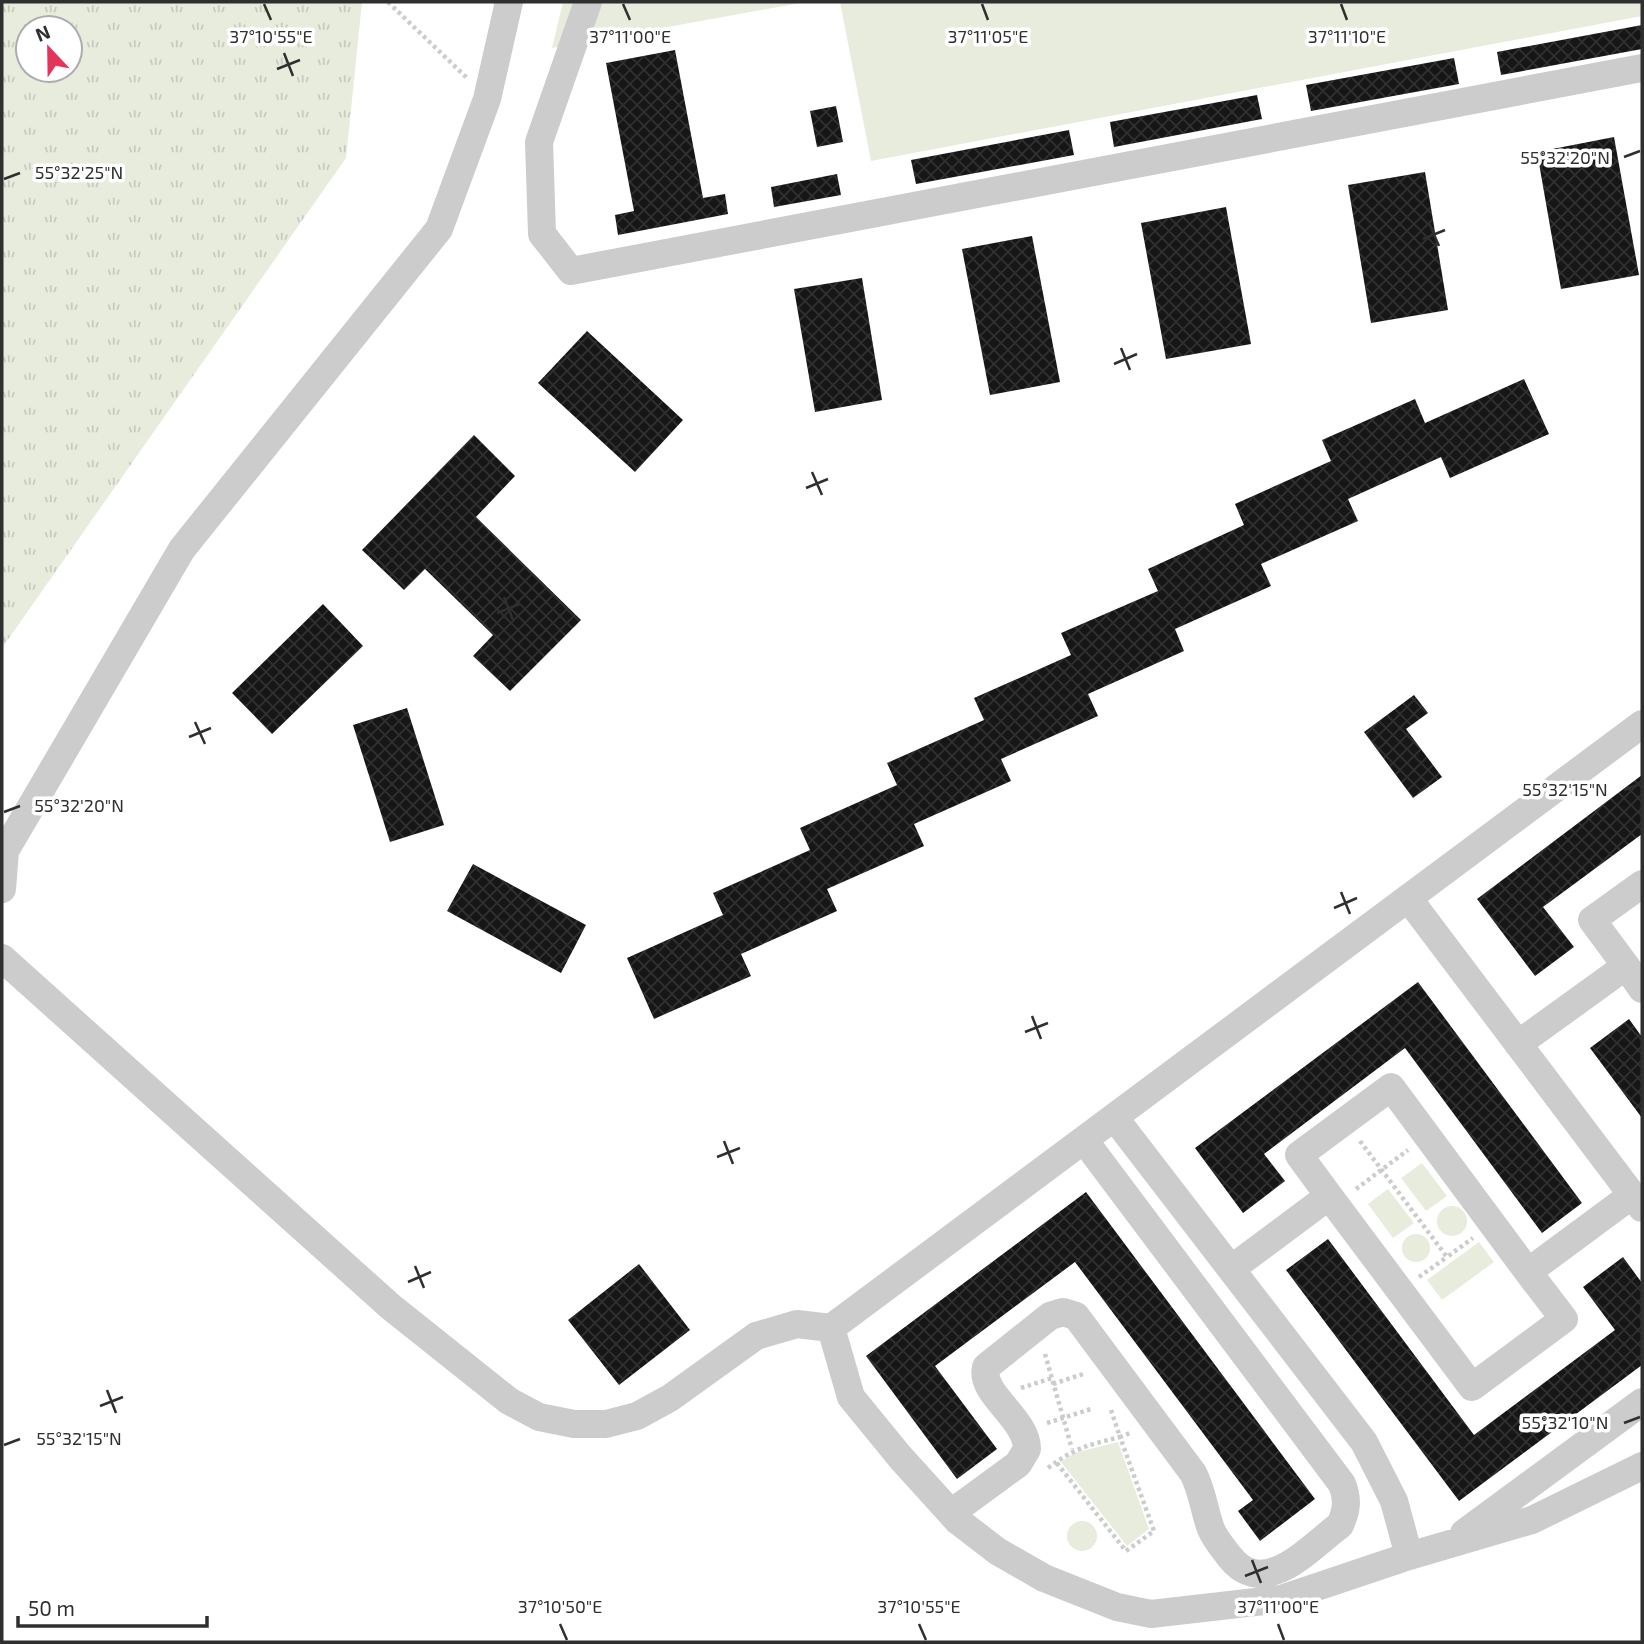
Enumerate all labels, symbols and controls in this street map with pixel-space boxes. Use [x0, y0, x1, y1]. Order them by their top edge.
north arrow [14, 14, 84, 84]
text: N [32, 20, 53, 46]
text: 37°10'55"E [229, 25, 313, 47]
text: 37°11'00"E [589, 25, 671, 47]
text: 37°11'05"E [948, 25, 1028, 47]
text: 37°11'10"E [1308, 25, 1386, 47]
text: 55°32'20"N [1520, 146, 1610, 168]
text: 55°32'25"N [35, 161, 123, 183]
text: 55°32'15"N [1522, 778, 1608, 800]
text: 55°32'20"N [34, 794, 124, 816]
text: 55°32'10"N [1522, 1411, 1608, 1433]
text: 55°32'15"N [36, 1427, 122, 1449]
scale bar [18, 1584, 206, 1628]
text: 50 m [28, 1595, 75, 1620]
text: 37°10'50"E [518, 1595, 602, 1617]
text: 37°10'55"E [877, 1595, 961, 1617]
text: 37°11'00"E [1237, 1595, 1319, 1617]

